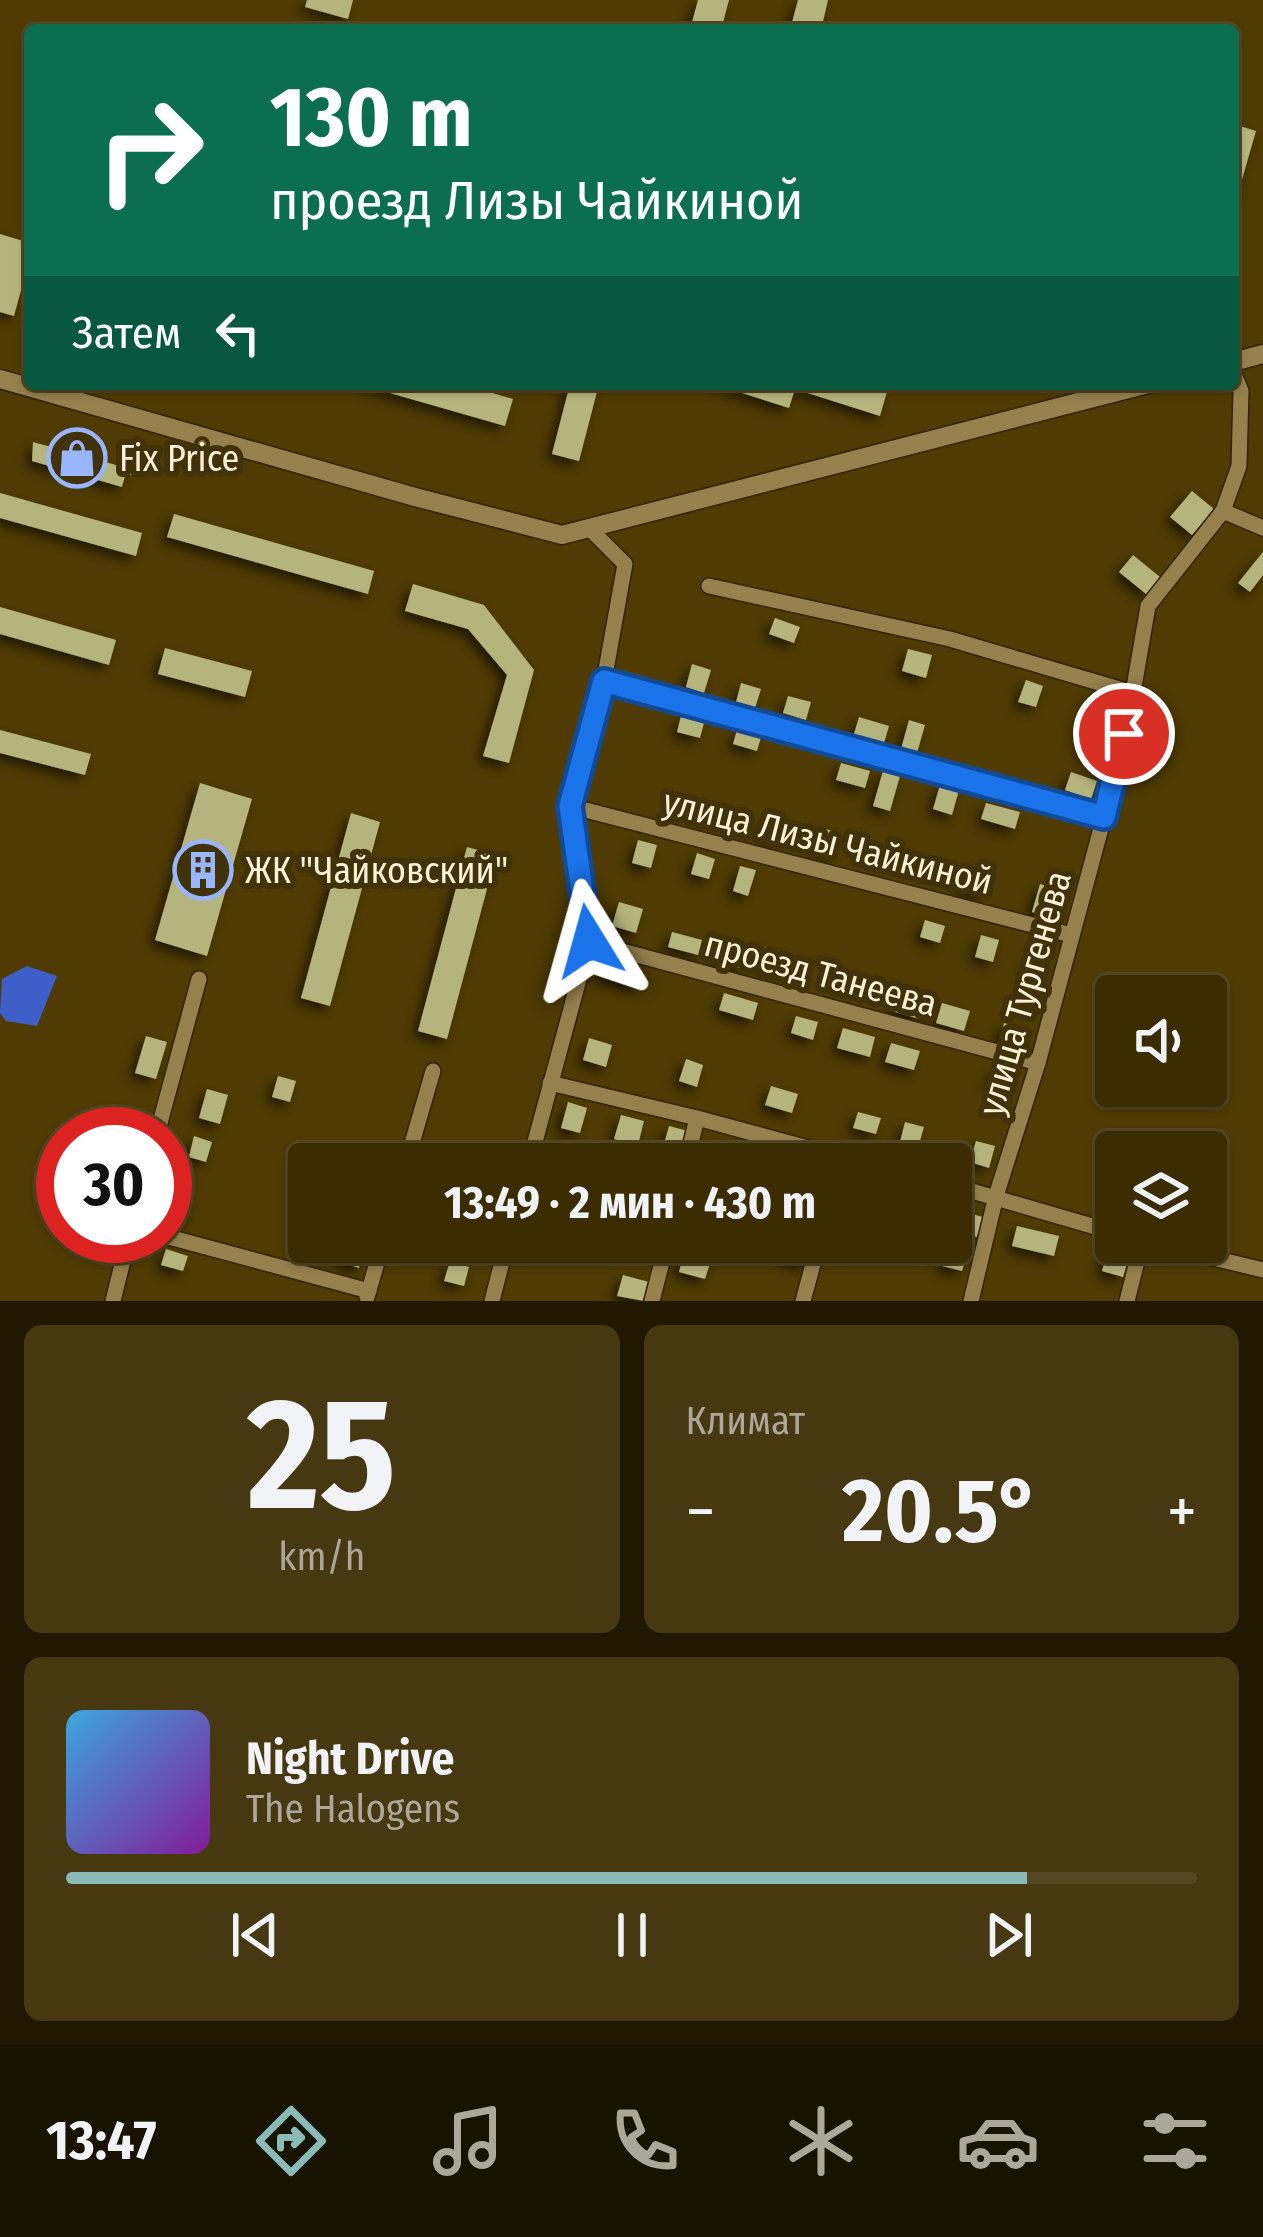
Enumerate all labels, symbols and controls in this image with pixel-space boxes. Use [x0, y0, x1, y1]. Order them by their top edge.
text: 130 m [270, 67, 473, 168]
icon: right [72, 72, 228, 228]
text: проезд Лизы Чайкиной [270, 169, 803, 233]
icon: left [205, 300, 271, 366]
text: Затем [72, 306, 181, 360]
shop icon: Fix Price [46, 427, 108, 489]
place label: Fix Price [119, 437, 239, 481]
pin [1073, 683, 1175, 785]
icon: arrive [1091, 701, 1157, 767]
street label: улица Лизы Чайкиной [659, 780, 997, 904]
building icon: ЖК "Чайковский" [172, 839, 234, 901]
place label: ЖК "Чайковский" [245, 849, 508, 893]
street label: улица Тургенева [969, 866, 1081, 1121]
position arrow [526, 878, 652, 1004]
street label: проезд Танеева [700, 922, 942, 1026]
map controls [1095, 975, 1227, 1263]
button: sound [1095, 975, 1227, 1107]
speed limit sign: 30 [36, 1107, 192, 1263]
button: layers [1095, 1131, 1227, 1263]
text: 13:49 · 2 мин · 430 m [444, 1176, 816, 1230]
text: 25 [247, 1362, 396, 1549]
text: Климат [686, 1398, 805, 1444]
text: 20.5° [842, 1457, 1040, 1565]
text: − [686, 1472, 715, 1551]
text: + [1167, 1472, 1197, 1551]
text: km/h [278, 1534, 365, 1580]
text: Night Drive [246, 1732, 454, 1786]
text: The Halogens [246, 1786, 460, 1832]
icon: previous [222, 1902, 288, 1968]
icon: pause [599, 1902, 665, 1968]
icon: next [976, 1902, 1042, 1968]
icon: directions [249, 2099, 333, 2183]
icon: music [426, 2099, 510, 2183]
icon: phone [603, 2099, 687, 2183]
icon: climate [779, 2099, 863, 2183]
icon: car [956, 2099, 1040, 2183]
icon: filters [1133, 2099, 1217, 2183]
text: 13:47 [46, 2109, 156, 2173]

